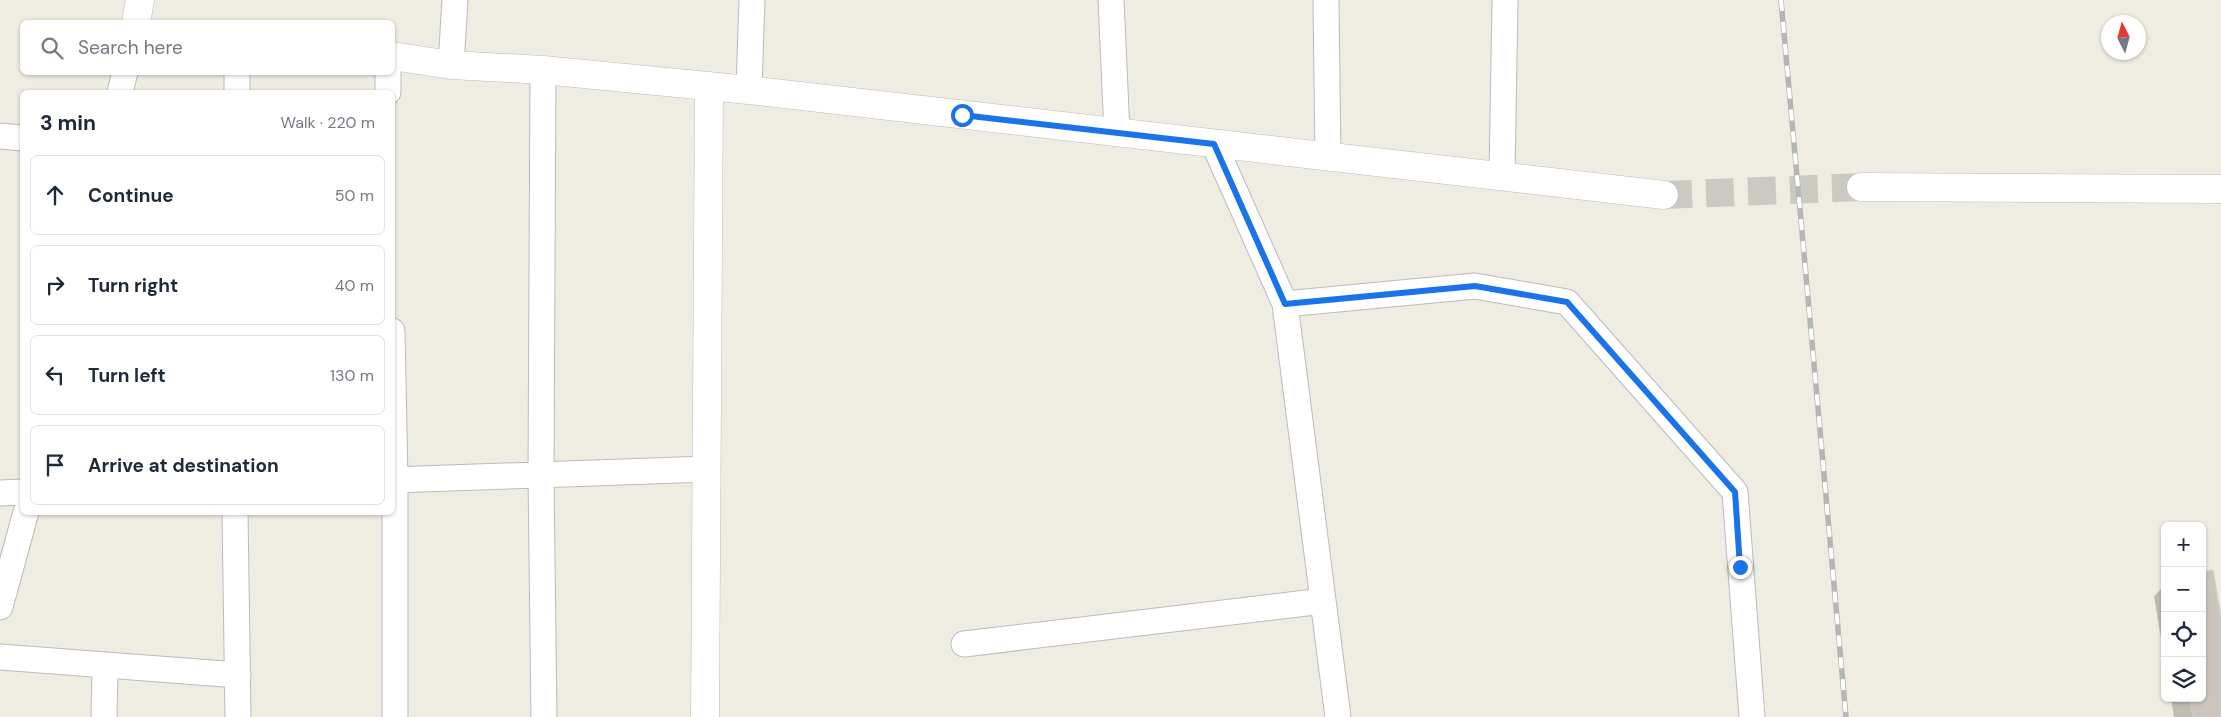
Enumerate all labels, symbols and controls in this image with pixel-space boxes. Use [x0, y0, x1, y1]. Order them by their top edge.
north arrow [2101, 15, 2146, 60]
search box [20, 20, 395, 75]
icon: search [38, 34, 66, 62]
text: Search here [78, 35, 183, 60]
route start [951, 104, 974, 127]
text: 3 min [40, 109, 96, 137]
text: Walk · 220 m [281, 112, 375, 133]
icon: ahead [41, 181, 69, 209]
text: Continue [88, 183, 174, 208]
text: 50 m [335, 185, 374, 206]
icon: right [41, 271, 69, 299]
text: Turn right [88, 273, 178, 298]
text: 40 m [335, 275, 374, 296]
icon: left [41, 361, 69, 389]
text: Turn left [88, 363, 166, 388]
text: 130 m [330, 365, 374, 386]
icon: arrive [41, 451, 69, 479]
text: Arrive at destination [88, 453, 279, 478]
map controls [2161, 522, 2206, 702]
button: + [2161, 522, 2206, 567]
route end [1729, 556, 1752, 579]
button: − [2161, 567, 2206, 612]
button: locate [2161, 612, 2206, 657]
button: layers [2161, 657, 2206, 702]

